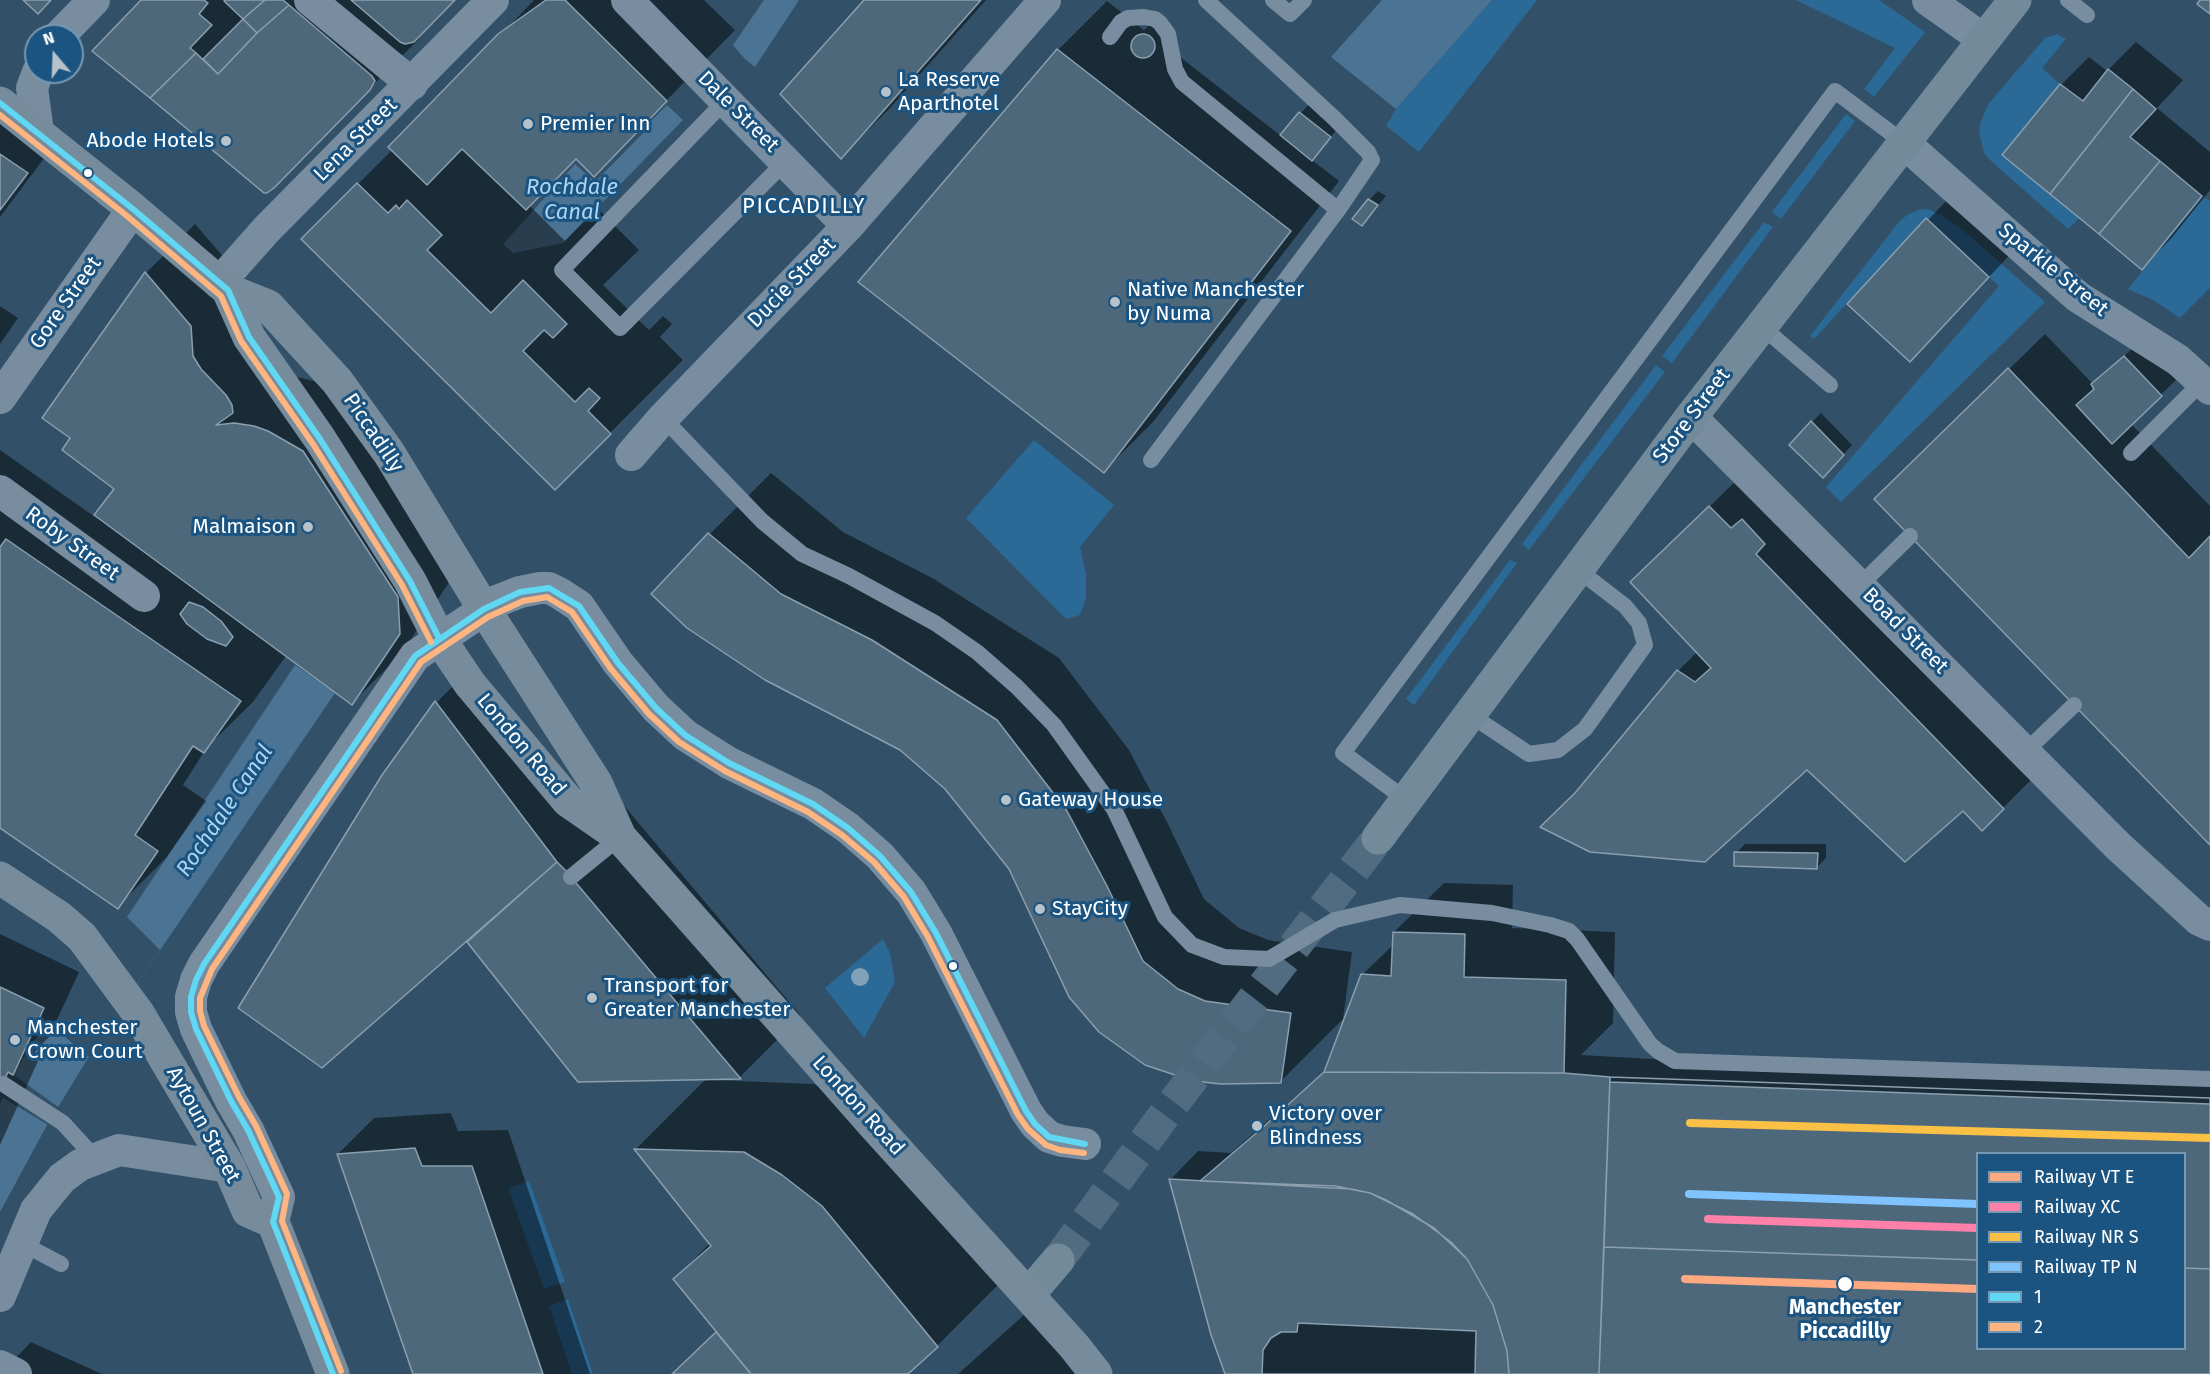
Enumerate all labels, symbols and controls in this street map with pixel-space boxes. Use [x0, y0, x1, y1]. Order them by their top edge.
north arrow [24, 24, 84, 84]
text: N [41, 28, 57, 49]
street label: Dale Street [692, 66, 784, 158]
place label: La Reserve Aparthotel [898, 67, 1000, 117]
marker: La Reserve Aparthotel [879, 85, 893, 99]
street label: Lena Street [309, 93, 403, 187]
place label: Premier Inn [540, 111, 651, 137]
marker: Premier Inn [521, 117, 535, 131]
place label: Abode Hotels [86, 128, 214, 154]
marker: Abode Hotels [219, 134, 233, 148]
unlabelled marker [82, 167, 94, 179]
water label: Rochdale Canal [526, 175, 618, 226]
district label: PICCADILLY [742, 194, 866, 220]
street label: Sparkle Street [1993, 218, 2113, 322]
street label: Ducie Street [743, 233, 841, 333]
street label: Gore Street [25, 252, 107, 354]
place label: Native Manchester by Numa [1127, 277, 1304, 327]
marker: Native Manchester by Numa [1108, 295, 1122, 309]
street label: Store Street [1648, 364, 1736, 468]
street label: Piccadilly [337, 389, 409, 477]
street label: Roby Street [20, 502, 124, 586]
place label: Malmaison [193, 514, 296, 540]
marker: Malmaison [301, 520, 315, 534]
street label: Boad Street [1857, 583, 1953, 679]
street label: London Road [471, 689, 571, 801]
water label: Rochdale Canal [171, 740, 279, 882]
place label: Gateway House [1018, 787, 1163, 813]
marker: Gateway House [999, 793, 1013, 807]
place label: StayCity [1052, 896, 1128, 922]
marker: StayCity [1033, 902, 1047, 916]
unlabelled marker [947, 960, 959, 972]
place label: Transport for Greater Manchester [604, 973, 790, 1023]
marker: Transport for Greater Manchester [585, 991, 599, 1005]
place label: Manchester Crown Court [27, 1015, 143, 1065]
marker: Manchester Crown Court [8, 1033, 22, 1047]
street label: London Road [807, 1051, 909, 1161]
street label: Aytoun Street [161, 1062, 245, 1188]
place label: Victory over Blindness [1269, 1101, 1382, 1151]
marker: Victory over Blindness [1250, 1119, 1264, 1133]
legend [1976, 1152, 2186, 1350]
text: Railway VT E [2034, 1166, 2134, 1188]
text: Railway XC [2034, 1196, 2120, 1218]
text: Railway NR S [2034, 1226, 2138, 1248]
text: Railway TP N [2034, 1256, 2138, 1278]
marker: Manchester Piccadilly [1836, 1275, 1854, 1293]
text: 1 [2034, 1286, 2042, 1308]
place label: Manchester Piccadilly [1789, 1295, 1901, 1345]
text: 2 [2034, 1316, 2043, 1338]

